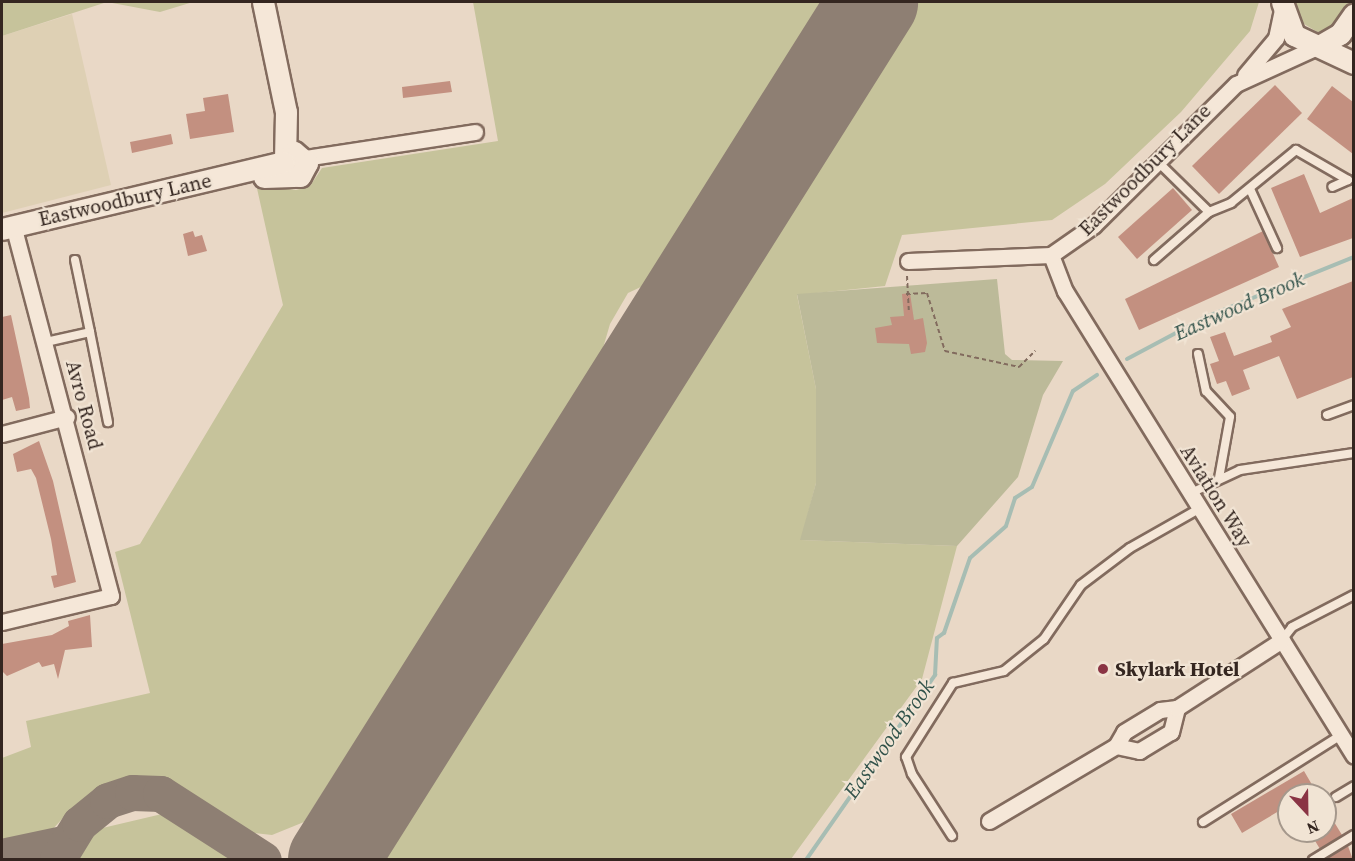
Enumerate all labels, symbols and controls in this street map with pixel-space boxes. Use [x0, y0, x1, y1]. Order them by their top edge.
street label: Eastwoodbury Lane [1074, 99, 1216, 241]
street label: Eastwoodbury Lane [36, 168, 214, 232]
water label: Eastwood Brook [1170, 266, 1308, 346]
street label: Avro Road [61, 358, 107, 452]
street label: Aviation Way [1175, 440, 1257, 552]
place label: Skylark Hotel [1115, 657, 1239, 681]
marker: Skylark Hotel [1096, 662, 1110, 676]
water label: Eastwood Brook [839, 674, 939, 804]
north arrow [1277, 783, 1337, 843]
text: N [1303, 815, 1323, 840]

